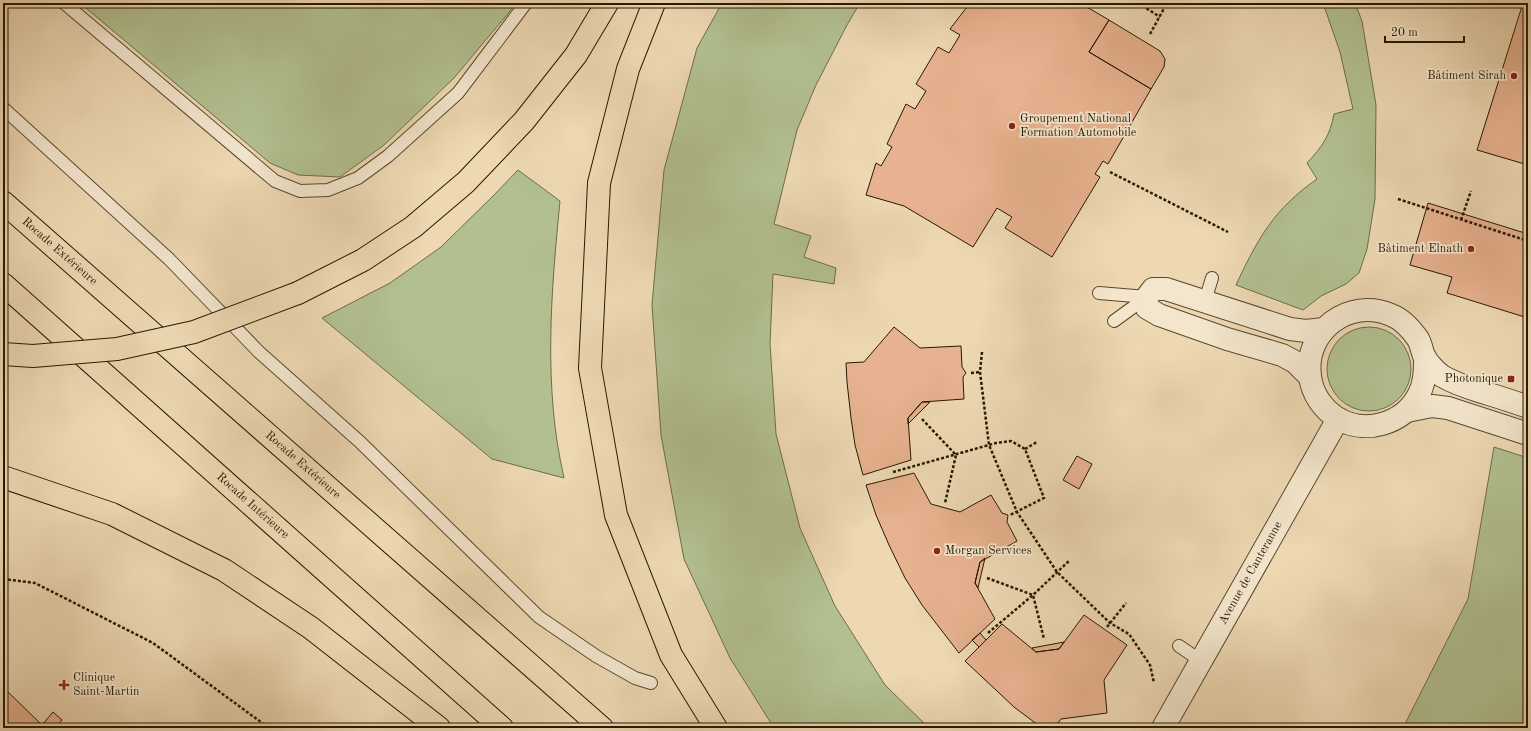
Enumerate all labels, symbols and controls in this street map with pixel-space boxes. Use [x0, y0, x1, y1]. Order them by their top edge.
scale bar [1385, 18, 1464, 44]
text: 20 m [1391, 27, 1418, 39]
place label: Bâtiment Sirah [1427, 70, 1506, 82]
marker: Bâtiment Sirah [1509, 71, 1519, 81]
place label: Groupement National Formation Automobile [1020, 113, 1137, 139]
marker: Groupement National Formation Automobile [1007, 121, 1017, 131]
street label: Rocade Extérieure [19, 215, 100, 288]
place label: Bâtiment Elnath [1378, 243, 1463, 255]
marker: Bâtiment Elnath [1466, 244, 1476, 254]
place label: Photonique [1445, 373, 1503, 385]
marker: Photonique [1506, 374, 1516, 384]
street label: Rocade Extérieure [263, 429, 343, 502]
street label: Rocade Intérieure [214, 471, 291, 542]
street label: Avenue de Canteranne [1217, 519, 1285, 627]
place label: Morgan Services [945, 545, 1032, 557]
marker: Morgan Services [932, 546, 942, 556]
place label: Clinique Saint-Martin [73, 672, 140, 698]
marker: Clinique Saint-Martin [58, 679, 70, 691]

